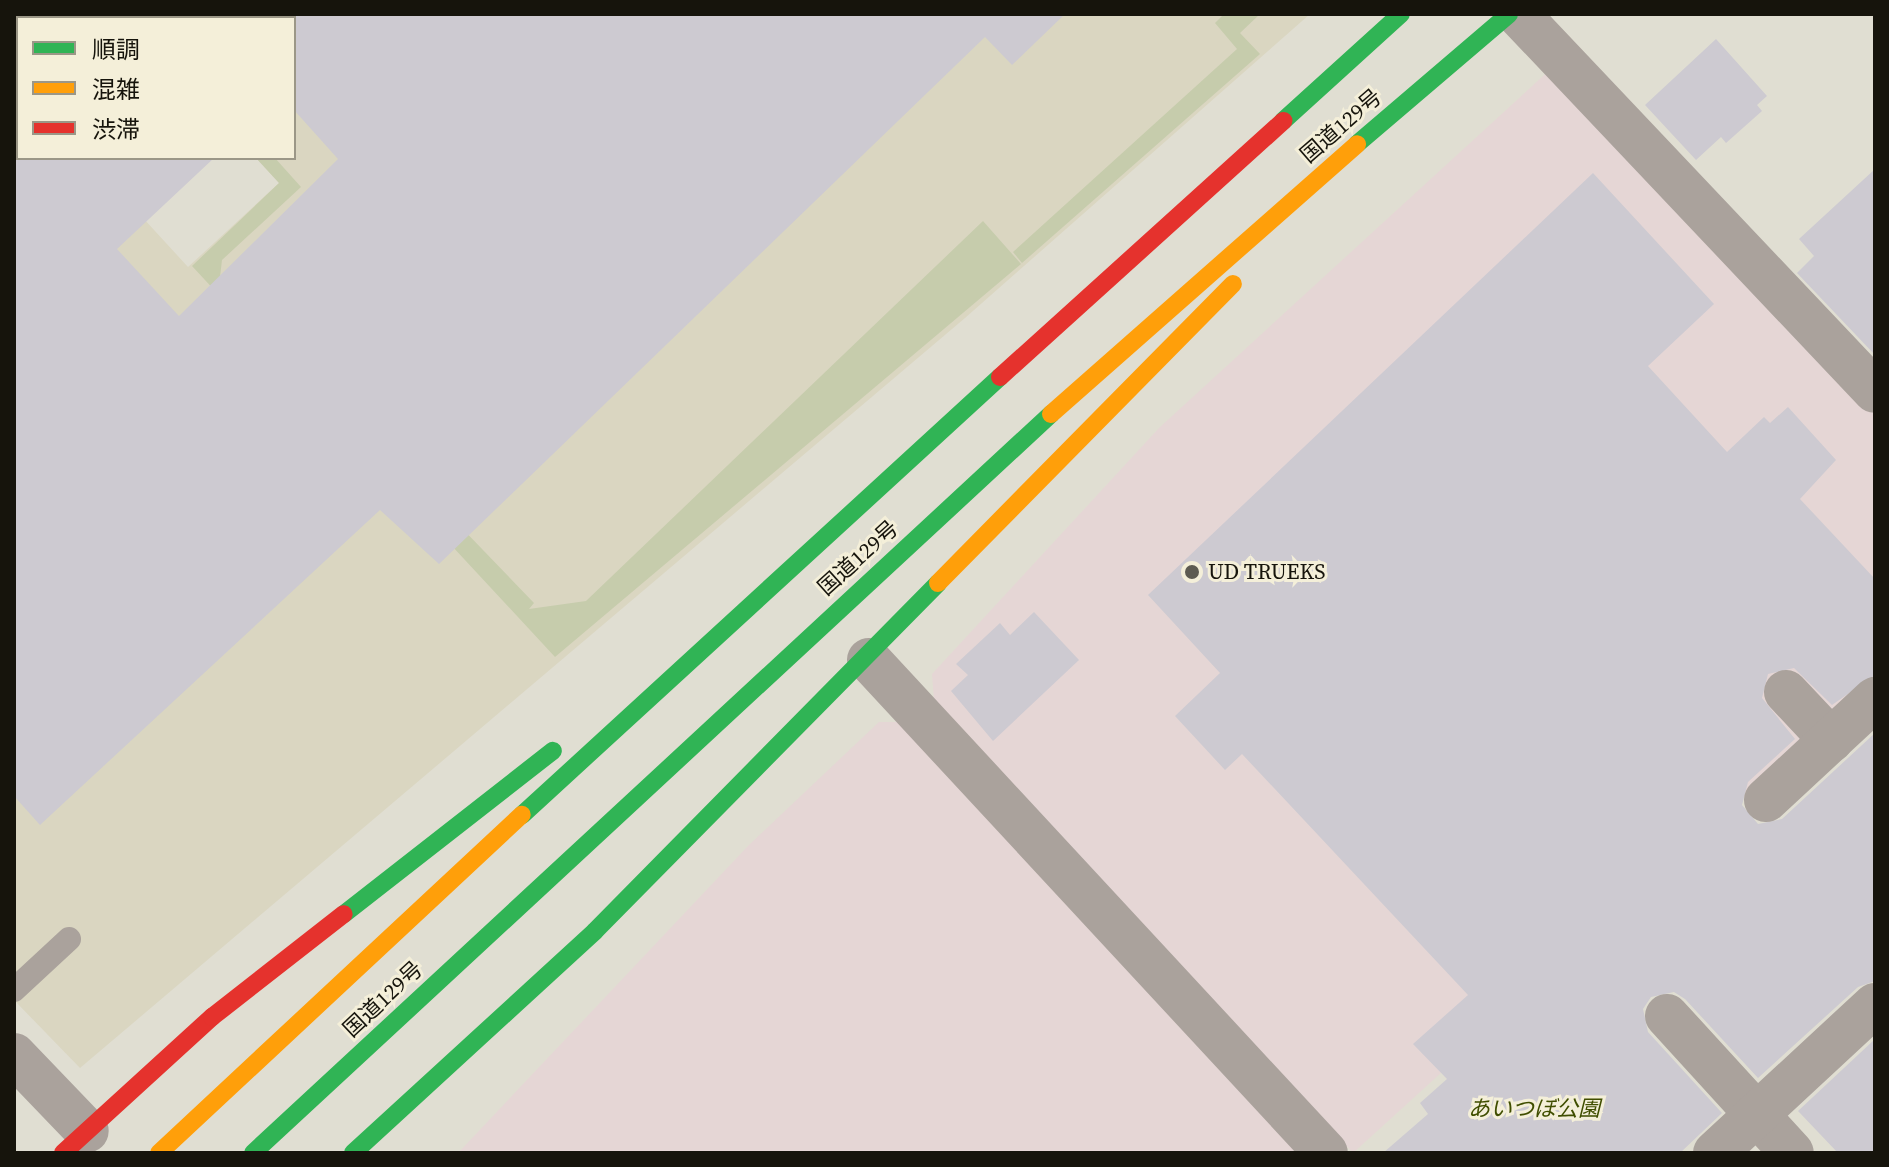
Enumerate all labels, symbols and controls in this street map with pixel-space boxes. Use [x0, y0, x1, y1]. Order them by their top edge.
legend [16, 16, 296, 160]
text: 順調 [92, 33, 140, 66]
text: 混雑 [92, 73, 140, 106]
street label: 国道129号 [1295, 84, 1387, 168]
text: 渋滞 [92, 113, 140, 146]
street label: 国道129号 [812, 515, 904, 601]
place label: UD TRUEKS [1208, 559, 1326, 585]
marker: UD TRUEKS [1183, 563, 1201, 581]
street label: 国道129号 [338, 956, 428, 1042]
park label: あいつぼ公園 [1468, 1096, 1600, 1122]

